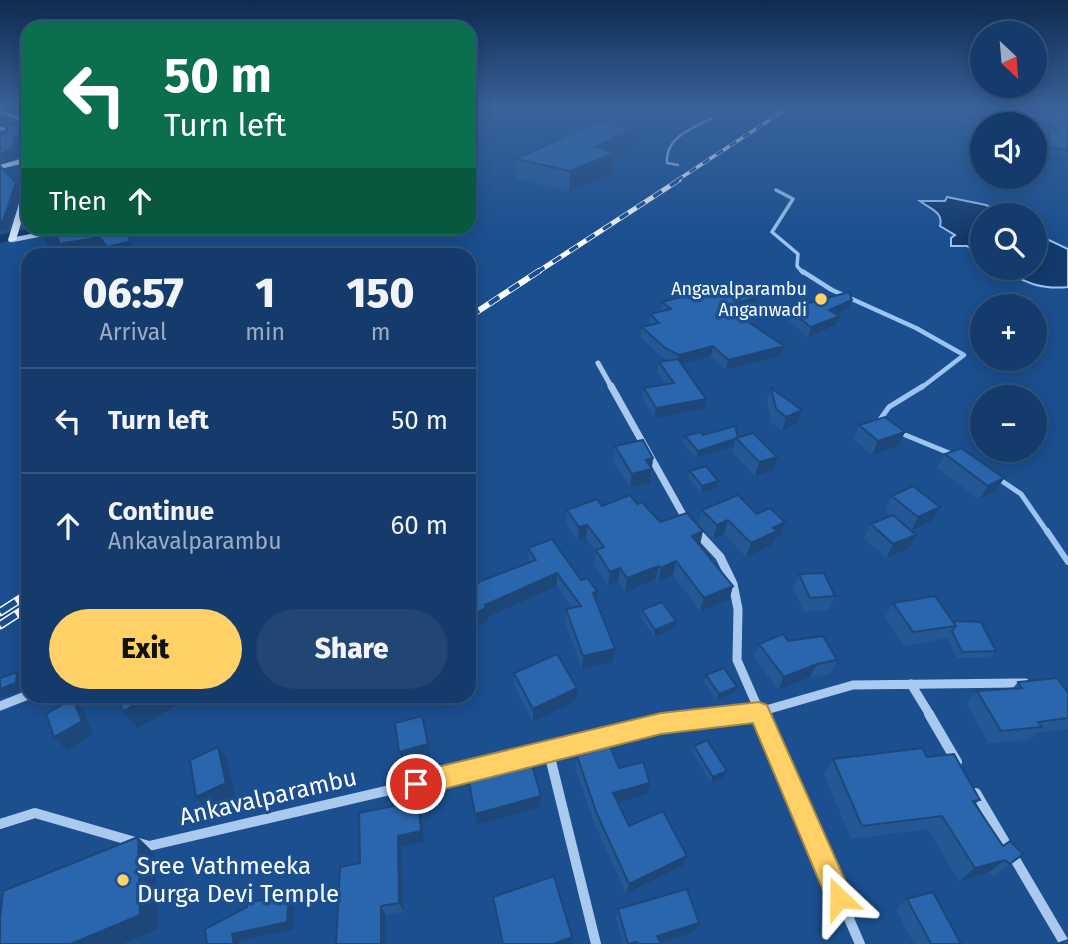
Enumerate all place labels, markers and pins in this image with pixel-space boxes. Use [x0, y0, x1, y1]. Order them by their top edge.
place label: Angavalparambu Anganwadi [671, 278, 807, 321]
marker: Angavalparambu Anganwadi [813, 291, 829, 307]
pin [386, 754, 446, 814]
place label: Sree Vathmeeka Durga Devi Temple [137, 852, 339, 908]
marker: Sree Vathmeeka Durga Devi Temple [115, 872, 131, 888]

